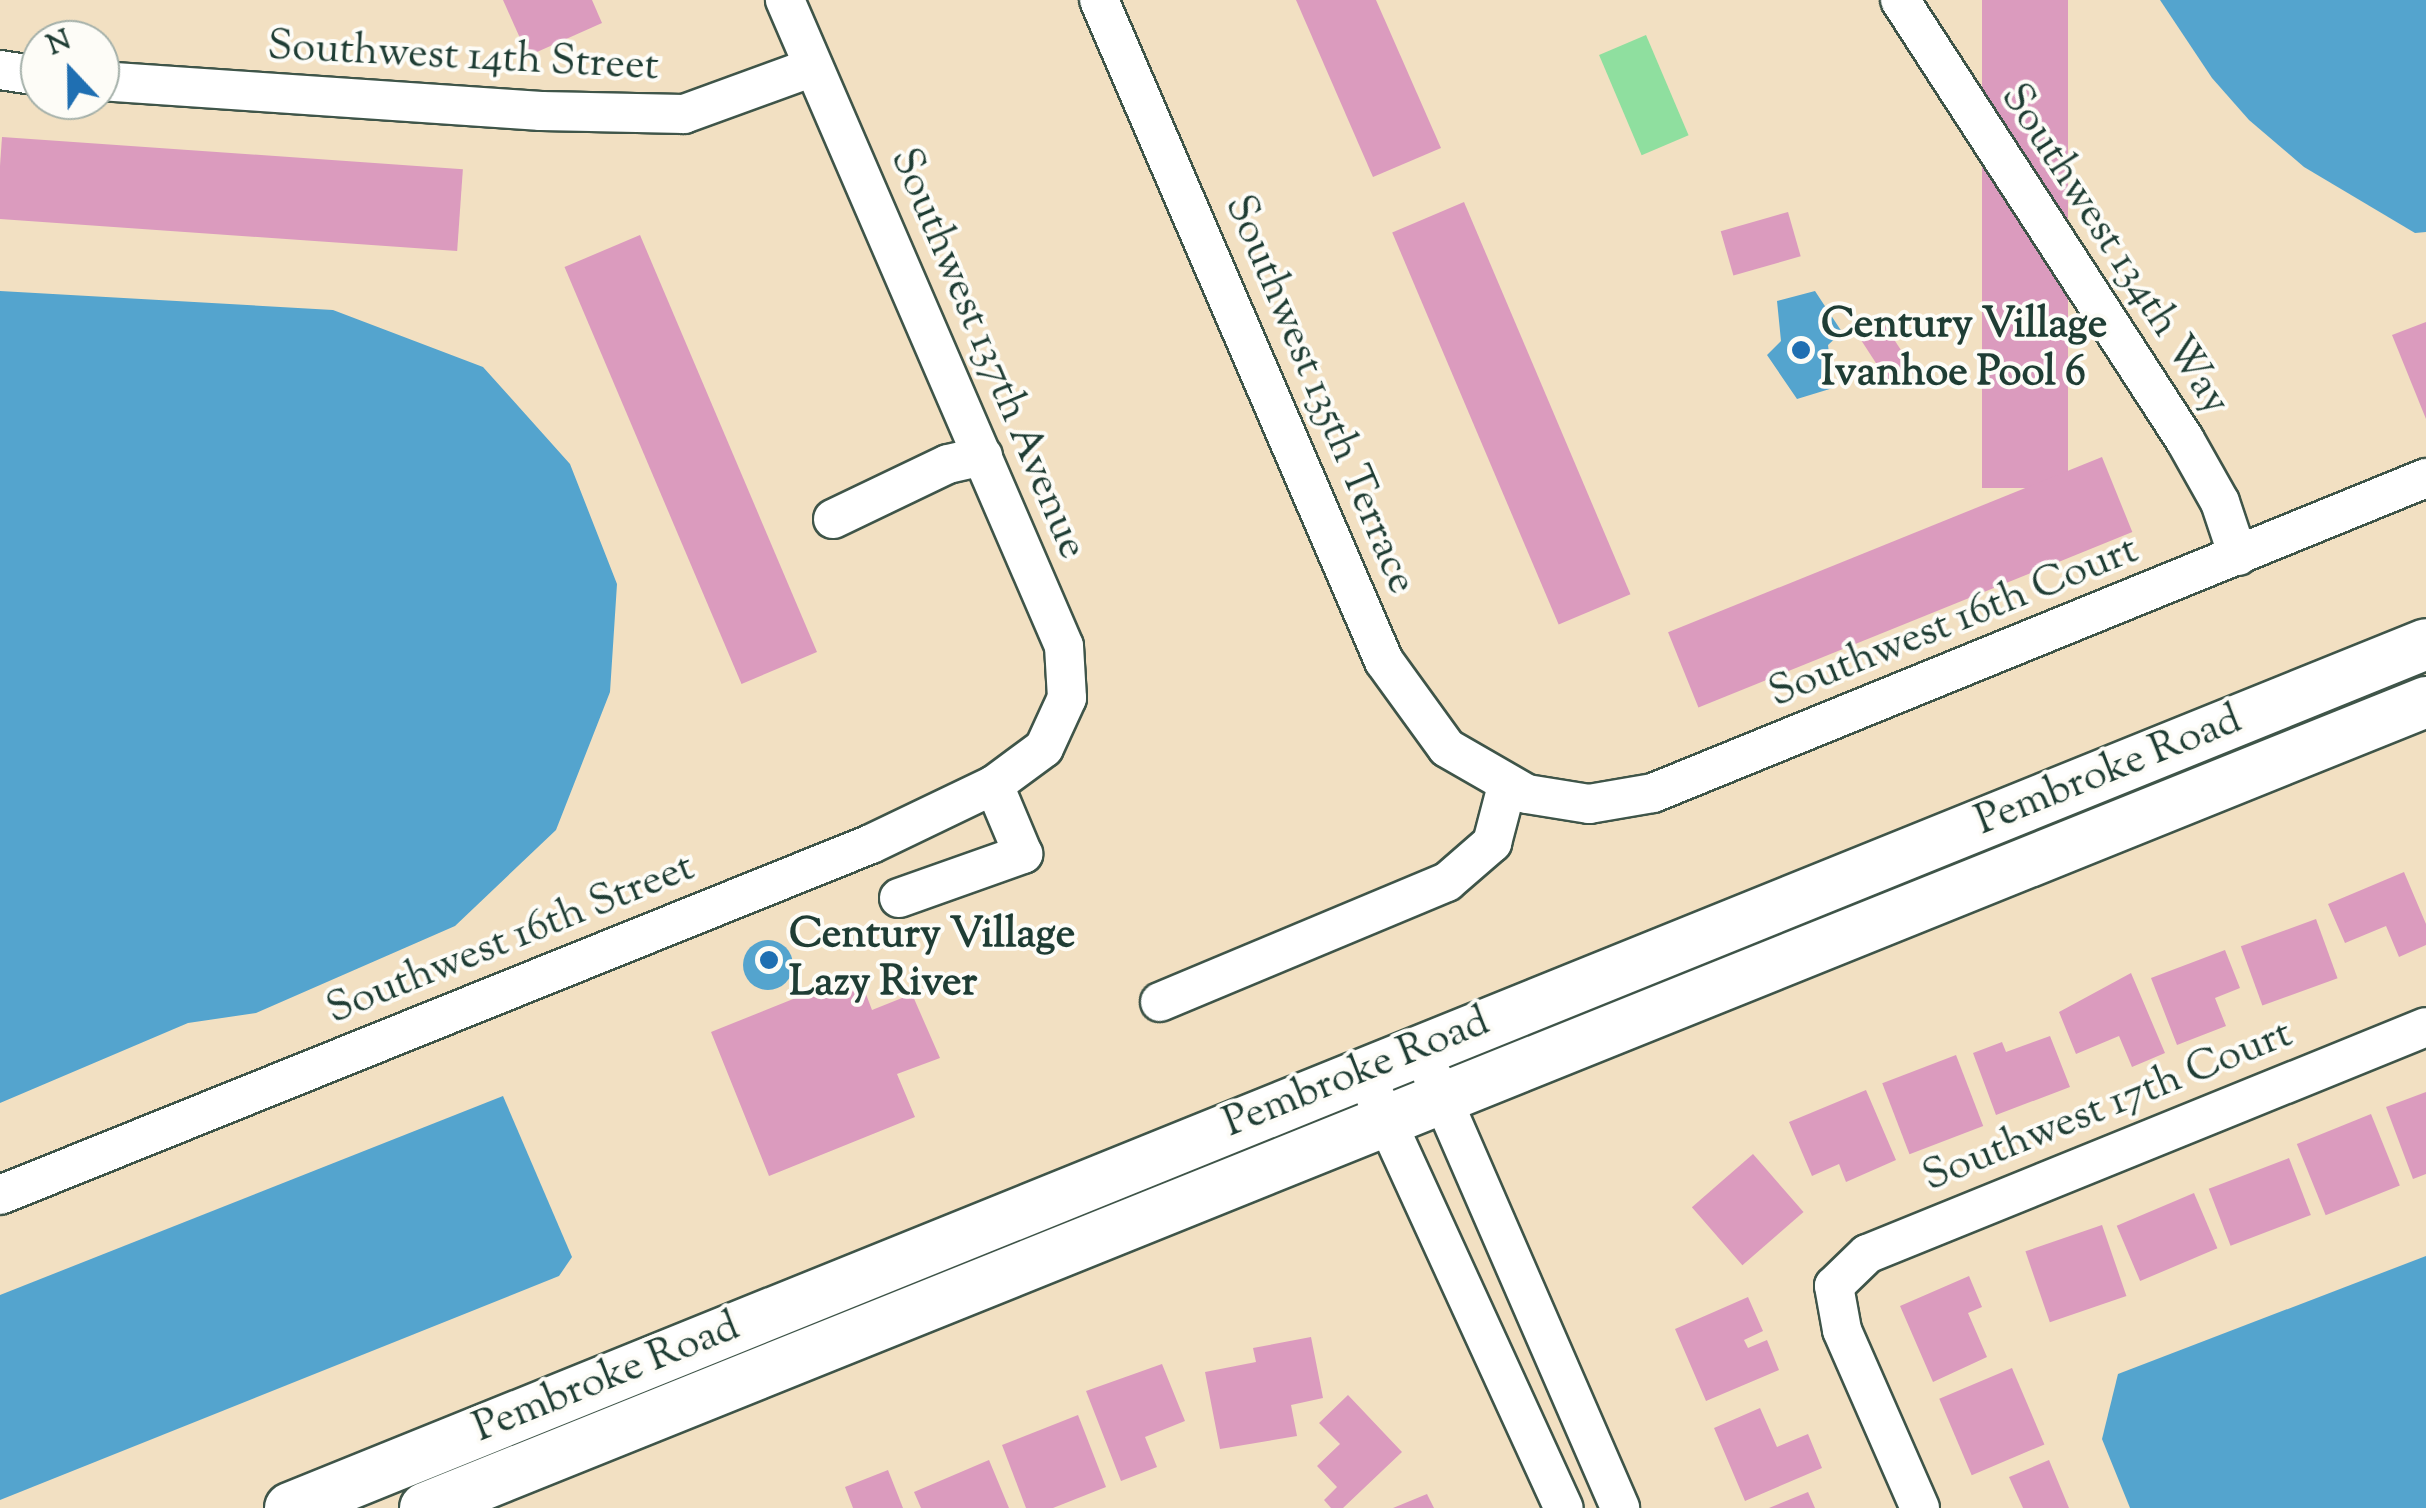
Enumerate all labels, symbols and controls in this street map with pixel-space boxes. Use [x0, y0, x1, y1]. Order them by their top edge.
north arrow [20, 20, 120, 120]
text: N [42, 21, 77, 67]
street label: Southwest 14th Street [266, 23, 660, 93]
street label: Southwest 134th Way [1988, 75, 2240, 425]
street label: Southwest 137th Avenue [878, 141, 1096, 567]
street label: Southwest 135th Terrace [1212, 188, 1426, 602]
place label: Century Village Ivanhoe Pool 6 [1821, 301, 2107, 400]
marker: Century Village Ivanhoe Pool 6 [1790, 339, 1812, 361]
street label: Southwest 16th Court [1762, 526, 2146, 720]
street label: Pembroke Road [1969, 696, 2249, 848]
street label: Southwest 16th Street [320, 843, 702, 1037]
place label: Century Village Lazy River [789, 911, 1075, 1009]
marker: Century Village Lazy River [758, 949, 780, 971]
street label: Pembroke Road [1217, 998, 1497, 1150]
street label: Southwest 17th Court [1916, 1010, 2300, 1204]
street label: Pembroke Road [467, 1303, 747, 1455]

